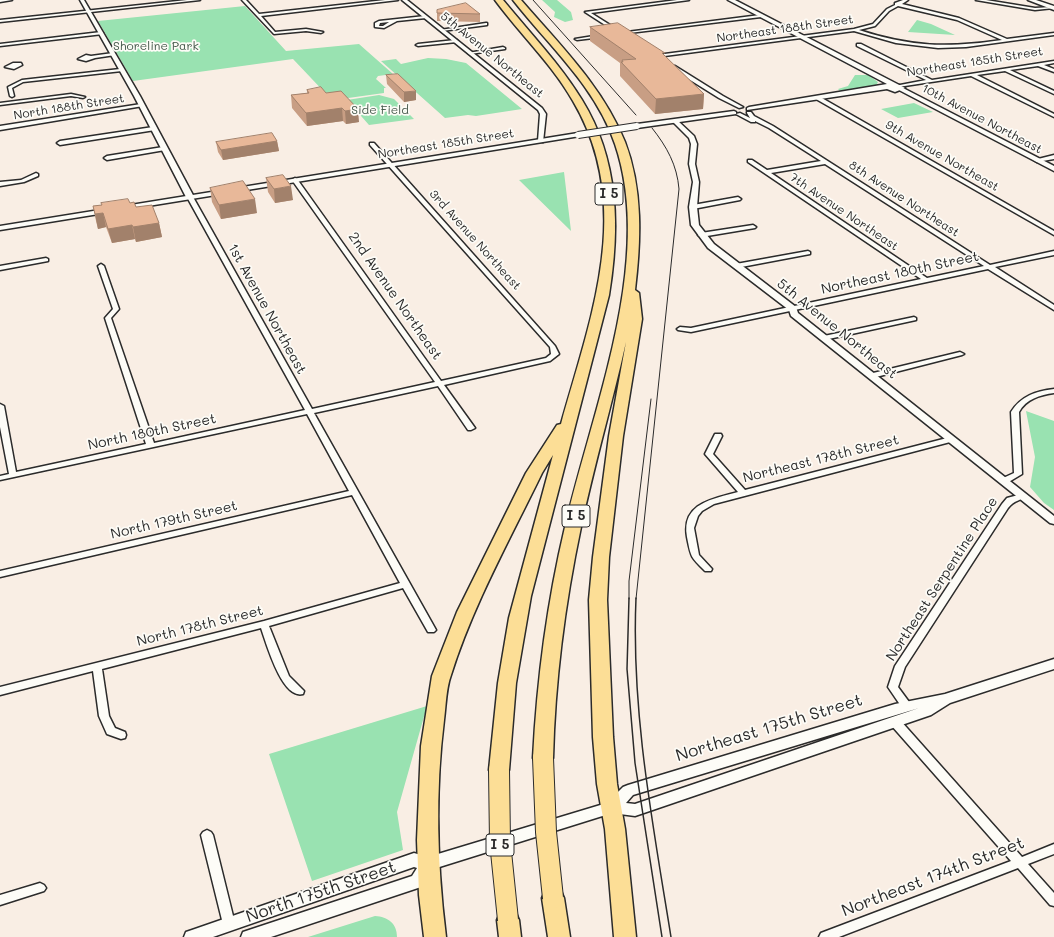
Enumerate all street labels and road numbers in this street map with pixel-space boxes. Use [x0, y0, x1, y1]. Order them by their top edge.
street label: 5th Avenue Northeast [438, 9, 546, 101]
street label: Northeast 188th Street [716, 12, 854, 46]
street label: Northeast 185th Street [906, 44, 1044, 80]
street label: 10th Avenue Northeast [919, 81, 1045, 157]
street label: North 188th Street [13, 91, 125, 123]
street label: 9th Avenue Northeast [883, 118, 1001, 194]
street label: Northeast 185th Street [377, 126, 515, 162]
street label: 8th Avenue Northeast [846, 158, 962, 240]
street label: 7th Avenue Northeast [787, 170, 901, 254]
road number: I 5 [595, 183, 623, 205]
street label: 3rd Avenue Northeast [426, 187, 524, 293]
street label: 2nd Avenue Northeast [345, 229, 445, 363]
street label: 1st Avenue Northeast [224, 241, 310, 377]
street label: Northeast 180th Street [820, 248, 980, 298]
street label: 5th Avenue Northeast [774, 275, 900, 383]
street label: North 180th Street [86, 410, 218, 454]
street label: Northeast 178th Street [741, 431, 901, 487]
street label: Northeast Serpentine Place [883, 494, 1001, 664]
street label: North 179th Street [109, 497, 239, 543]
road number: I 5 [562, 505, 590, 527]
street label: North 178th Street [135, 602, 265, 650]
street label: Northeast 175th Street [673, 690, 865, 766]
street label: Northeast 174th Street [839, 833, 1027, 921]
road number: I 5 [486, 834, 514, 856]
street label: North 175th Street [243, 857, 399, 927]

